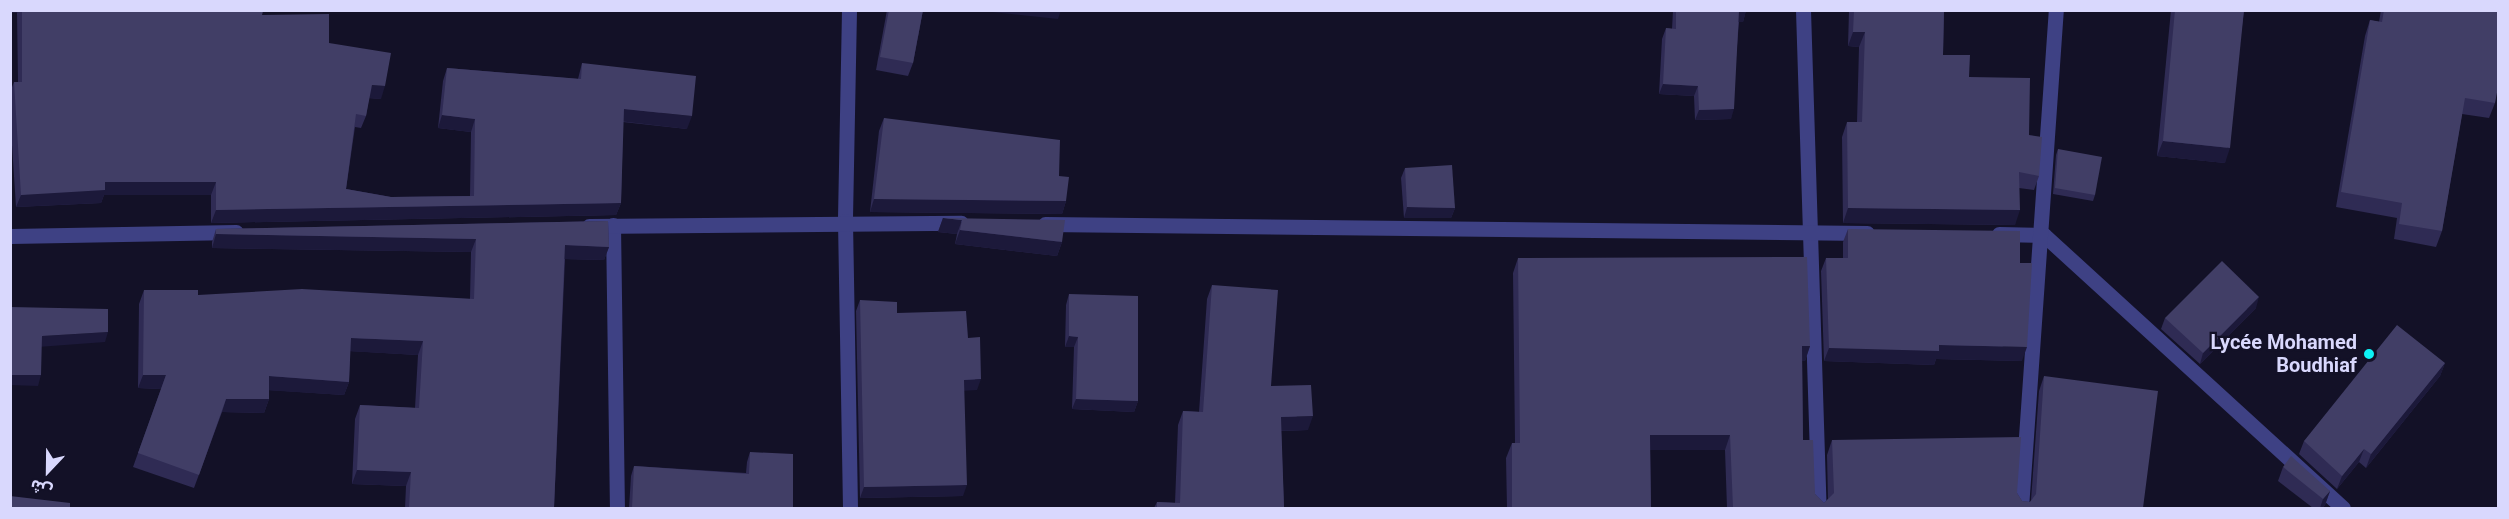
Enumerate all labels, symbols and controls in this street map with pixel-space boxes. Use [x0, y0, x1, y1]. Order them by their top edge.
place label: Lycée Mohamed Boudhiaf [2210, 330, 2357, 377]
marker: Lycée Mohamed Boudhiaf [2362, 347, 2376, 361]
north arrow [18, 441, 78, 501]
text: ش [27, 475, 55, 501]

